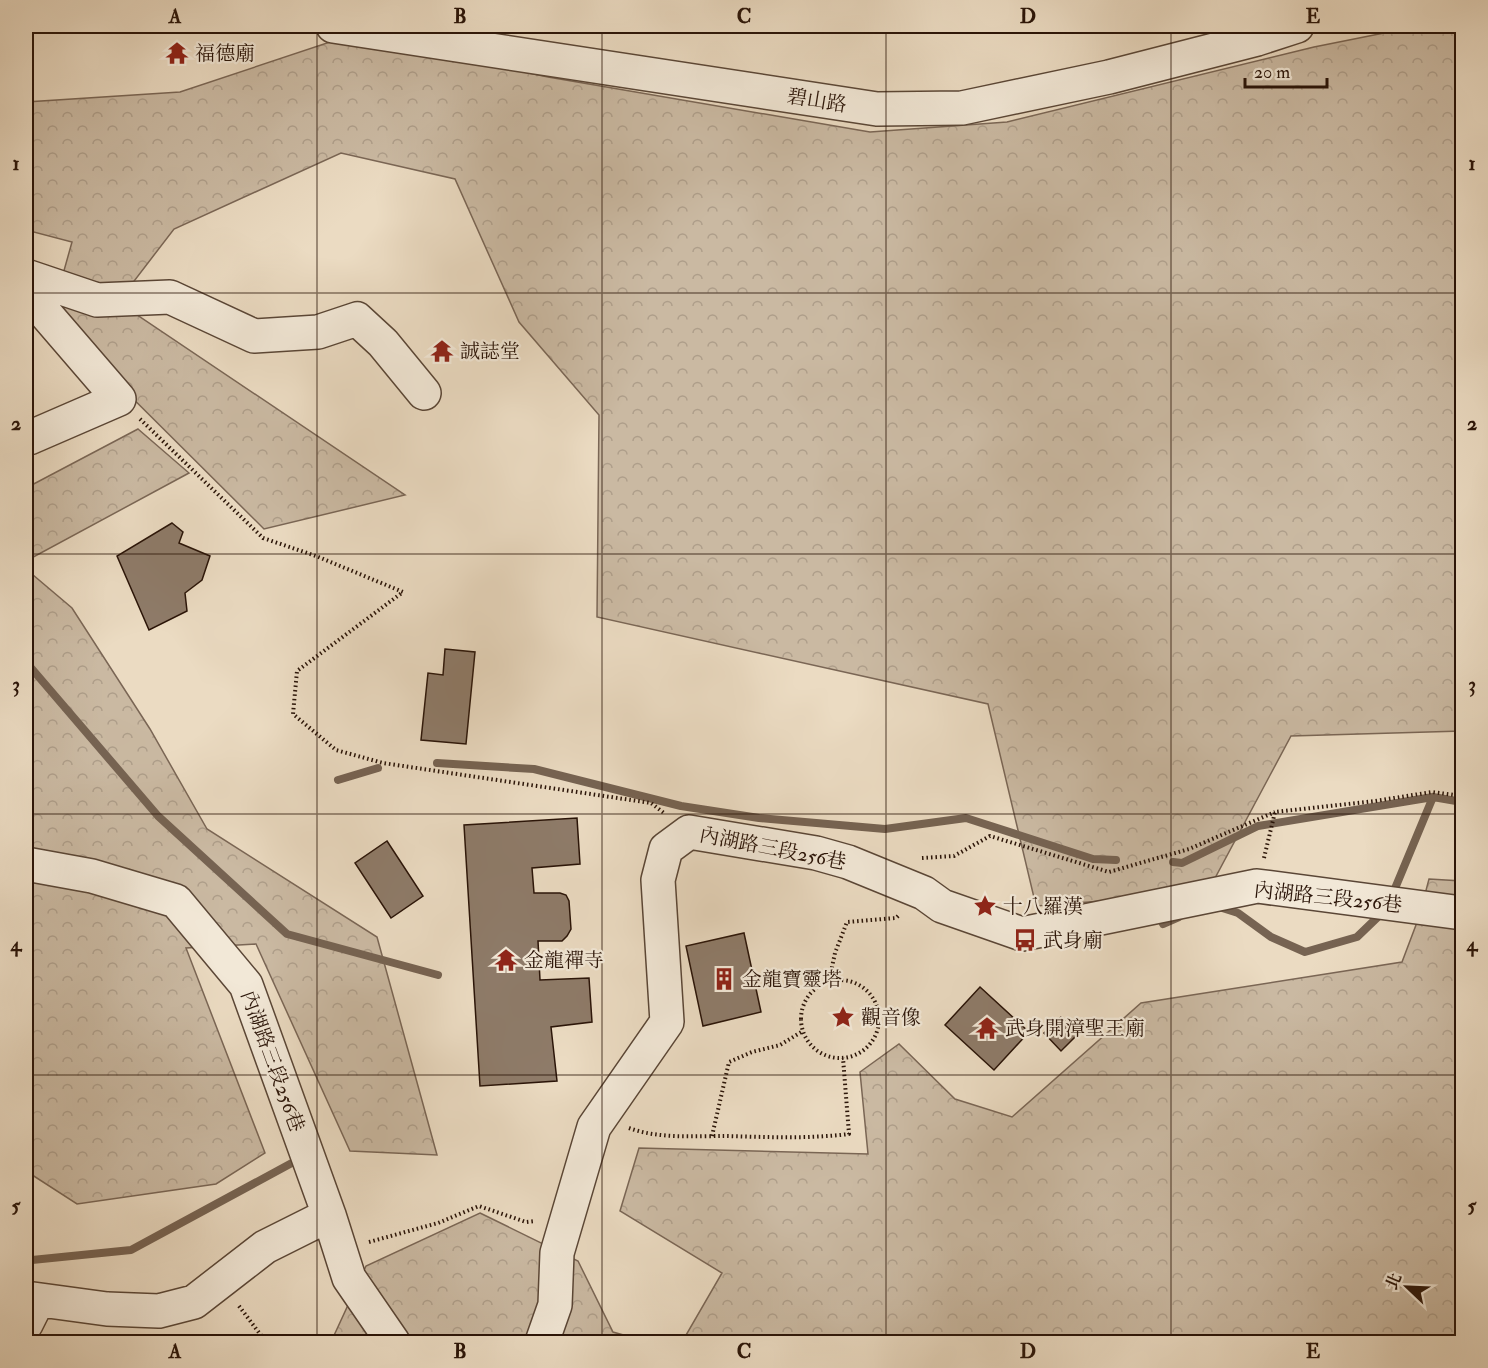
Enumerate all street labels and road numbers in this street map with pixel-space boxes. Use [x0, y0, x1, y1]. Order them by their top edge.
street label: 碧山路 [785, 83, 849, 118]
street label: 內湖路三段256巷 [697, 822, 848, 875]
street label: 內湖路三段256巷 [1253, 877, 1403, 918]
street label: 內湖路三段256巷 [235, 987, 310, 1135]

